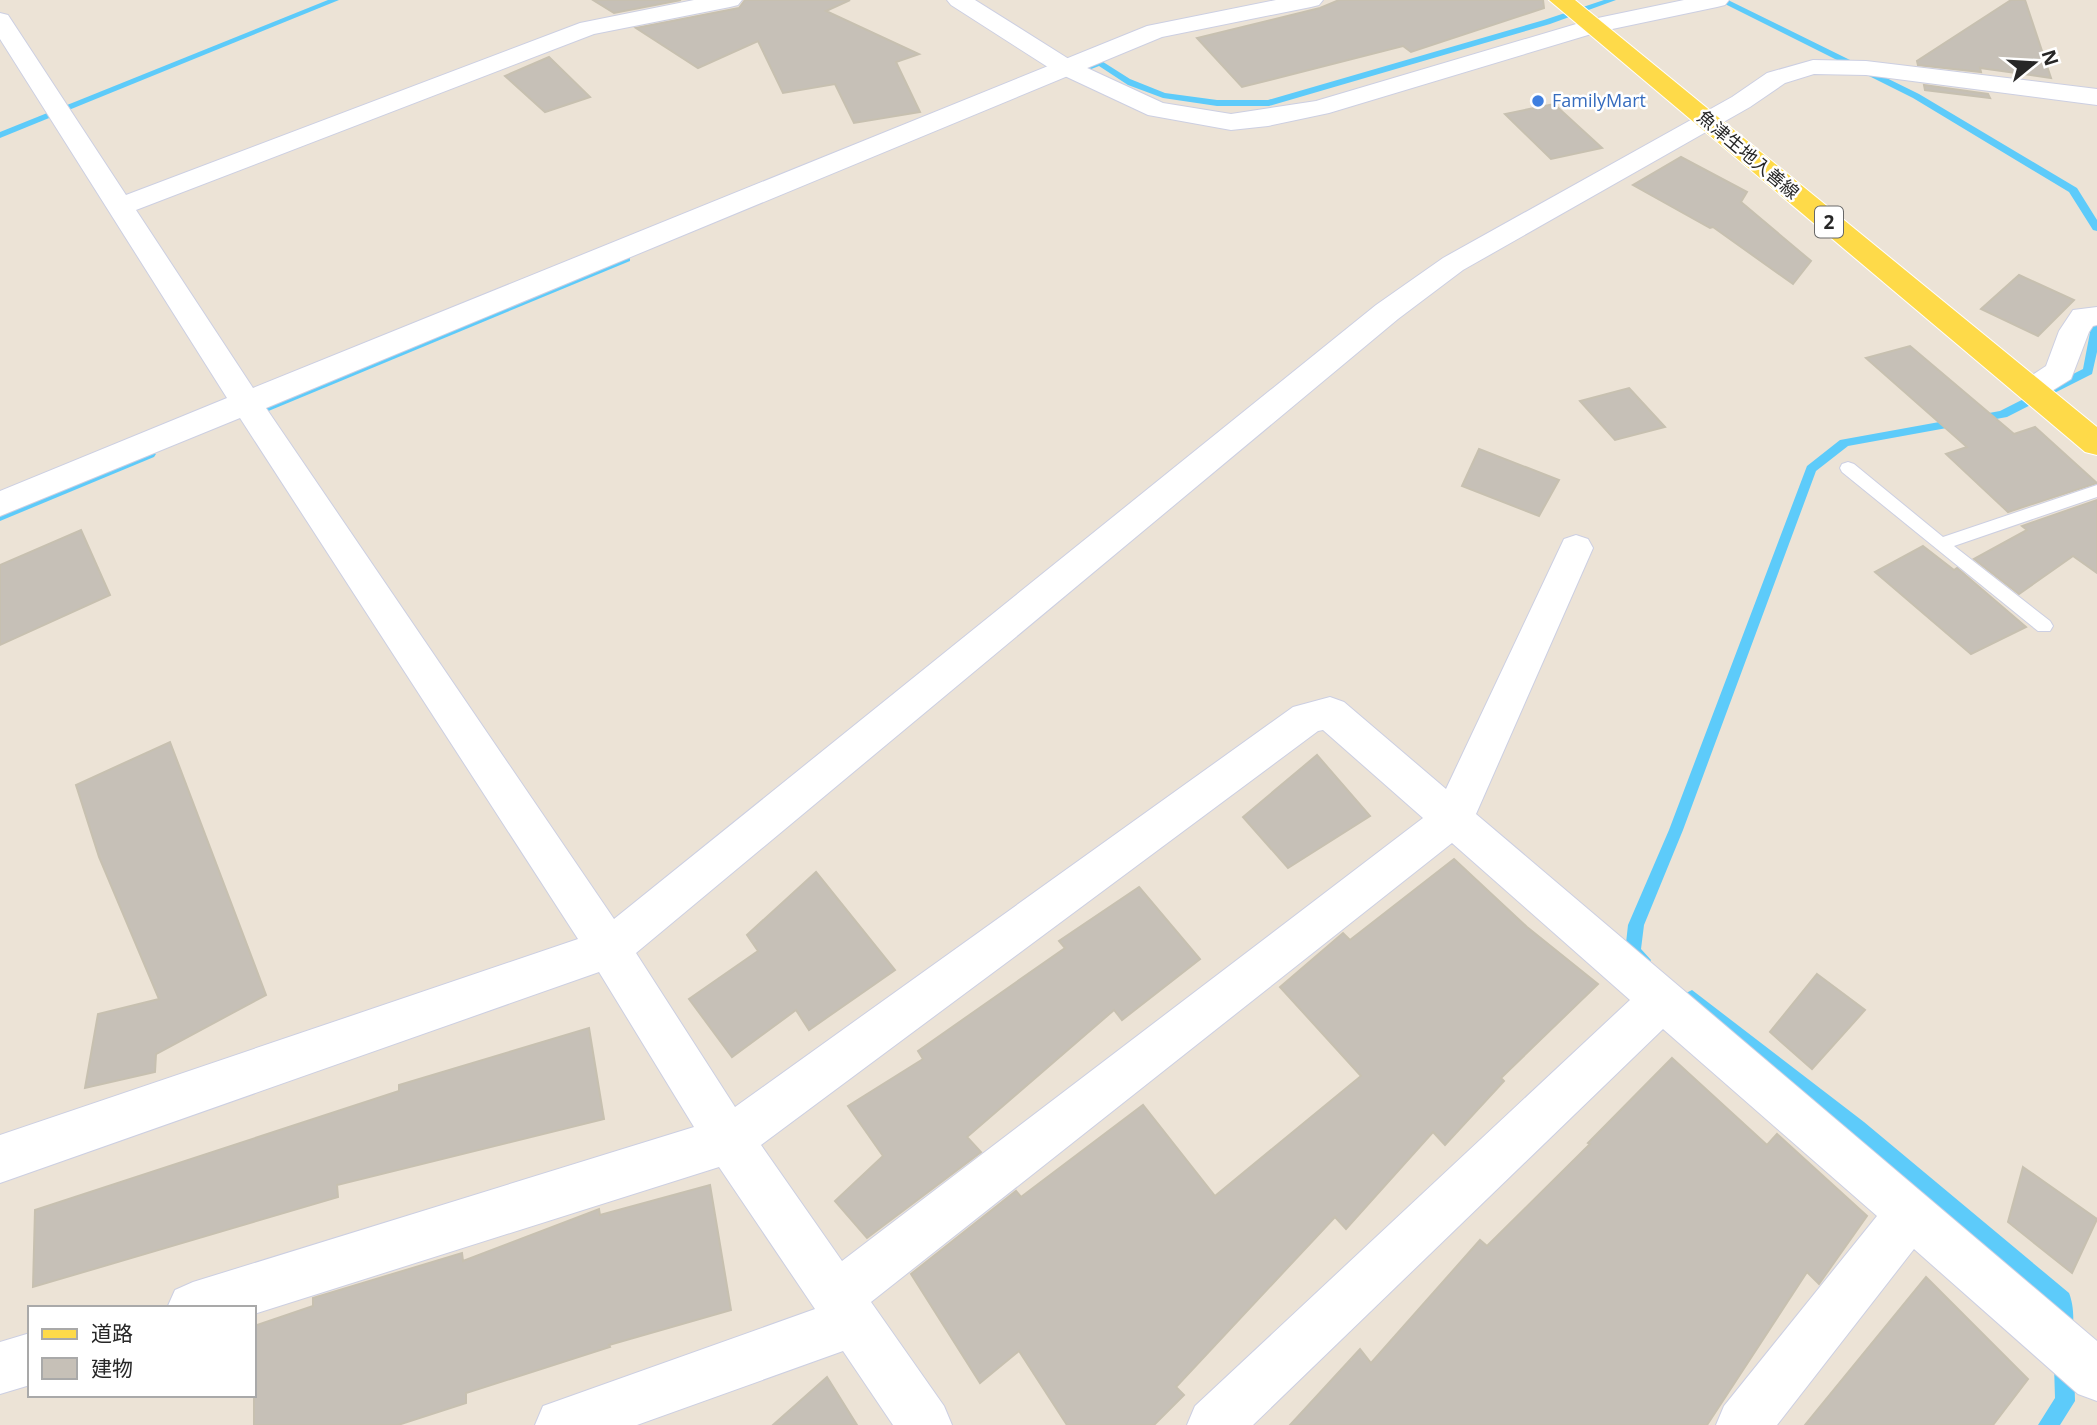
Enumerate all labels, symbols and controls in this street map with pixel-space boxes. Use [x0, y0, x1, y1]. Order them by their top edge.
north arrow [1999, 28, 2069, 98]
text: N [2035, 46, 2065, 69]
place label: FamilyMart [1552, 88, 1646, 112]
marker: FamilyMart [1530, 93, 1546, 109]
street label: 魚津生地入善線 [1693, 105, 1805, 204]
road number: 2 [1815, 206, 1843, 238]
legend [28, 1306, 256, 1397]
text: 道路 [91, 1319, 133, 1347]
text: 建物 [91, 1354, 133, 1382]

